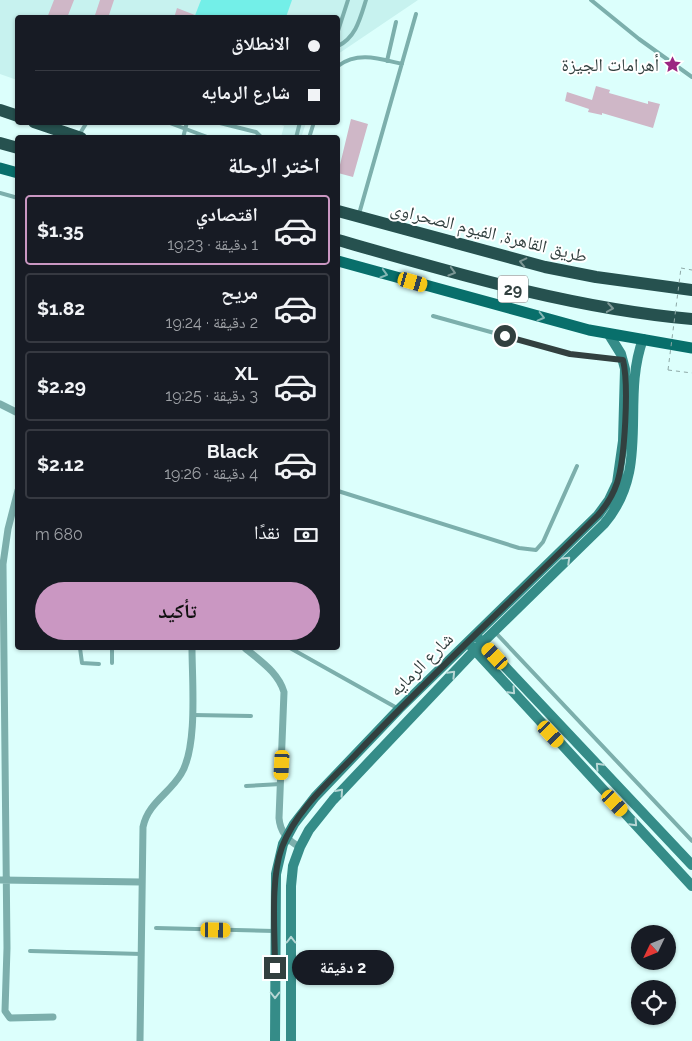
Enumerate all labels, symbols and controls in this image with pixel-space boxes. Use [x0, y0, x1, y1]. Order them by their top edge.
text: الانطلاق [231, 32, 290, 54]
place label: أهرامات الجيزة [562, 54, 659, 75]
place icon: أهرامات الجيزة [663, 54, 683, 74]
text: شارع الرمايه [201, 81, 290, 103]
text: اختر الرحلة [228, 152, 320, 178]
street label: طريق القاهرة, الفيوم الصحراوى [388, 197, 590, 269]
text: اقتصادي [196, 203, 258, 225]
icon: car [273, 208, 318, 253]
text: $1.35 [37, 219, 84, 241]
text: 1 دقيقة · 19:23 [167, 235, 258, 254]
one-way arrow [519, 257, 528, 268]
one-way arrow [447, 267, 455, 277]
one-way arrow [380, 268, 389, 279]
car [396, 271, 429, 293]
road number: 29 [498, 276, 528, 302]
text: مريح [221, 281, 258, 303]
icon: car [273, 286, 318, 331]
text: $1.82 [37, 297, 85, 319]
one-way arrow [606, 302, 614, 313]
one-way arrow [537, 311, 546, 322]
text: 2 دقيقة · 19:24 [166, 313, 258, 332]
route start [494, 325, 516, 347]
text: XL [235, 362, 258, 384]
icon: car [273, 364, 318, 409]
text: $2.29 [37, 375, 86, 397]
text: 3 دقيقة · 19:25 [165, 386, 258, 405]
text: Black [207, 440, 258, 462]
icon: car [273, 442, 318, 487]
text: $2.12 [37, 453, 84, 475]
text: 4 دقيقة · 19:26 [164, 464, 258, 483]
text: نقدًا [254, 521, 280, 543]
icon: cash [292, 521, 320, 549]
text: 680 m [35, 525, 83, 544]
one-way arrow [561, 556, 570, 565]
button: تأكيد [35, 582, 320, 640]
street label: شارع الرمايه [385, 628, 458, 701]
car [479, 640, 510, 672]
one-way arrow [446, 671, 455, 680]
one-way arrow [506, 685, 515, 694]
car [535, 718, 566, 750]
car [273, 750, 290, 780]
one-way arrow [596, 763, 605, 772]
car [599, 787, 630, 819]
one-way arrow [334, 788, 343, 797]
one-way arrow [628, 818, 637, 827]
car [200, 922, 231, 938]
north arrow [631, 925, 676, 970]
map controls [631, 925, 676, 1025]
one-way arrow [286, 936, 296, 944]
callout: 2 دقيقة [292, 950, 395, 986]
route end [264, 957, 286, 979]
text: 2 دقيقة [320, 958, 366, 977]
button: locate [631, 980, 676, 1025]
one-way arrow [270, 992, 280, 999]

